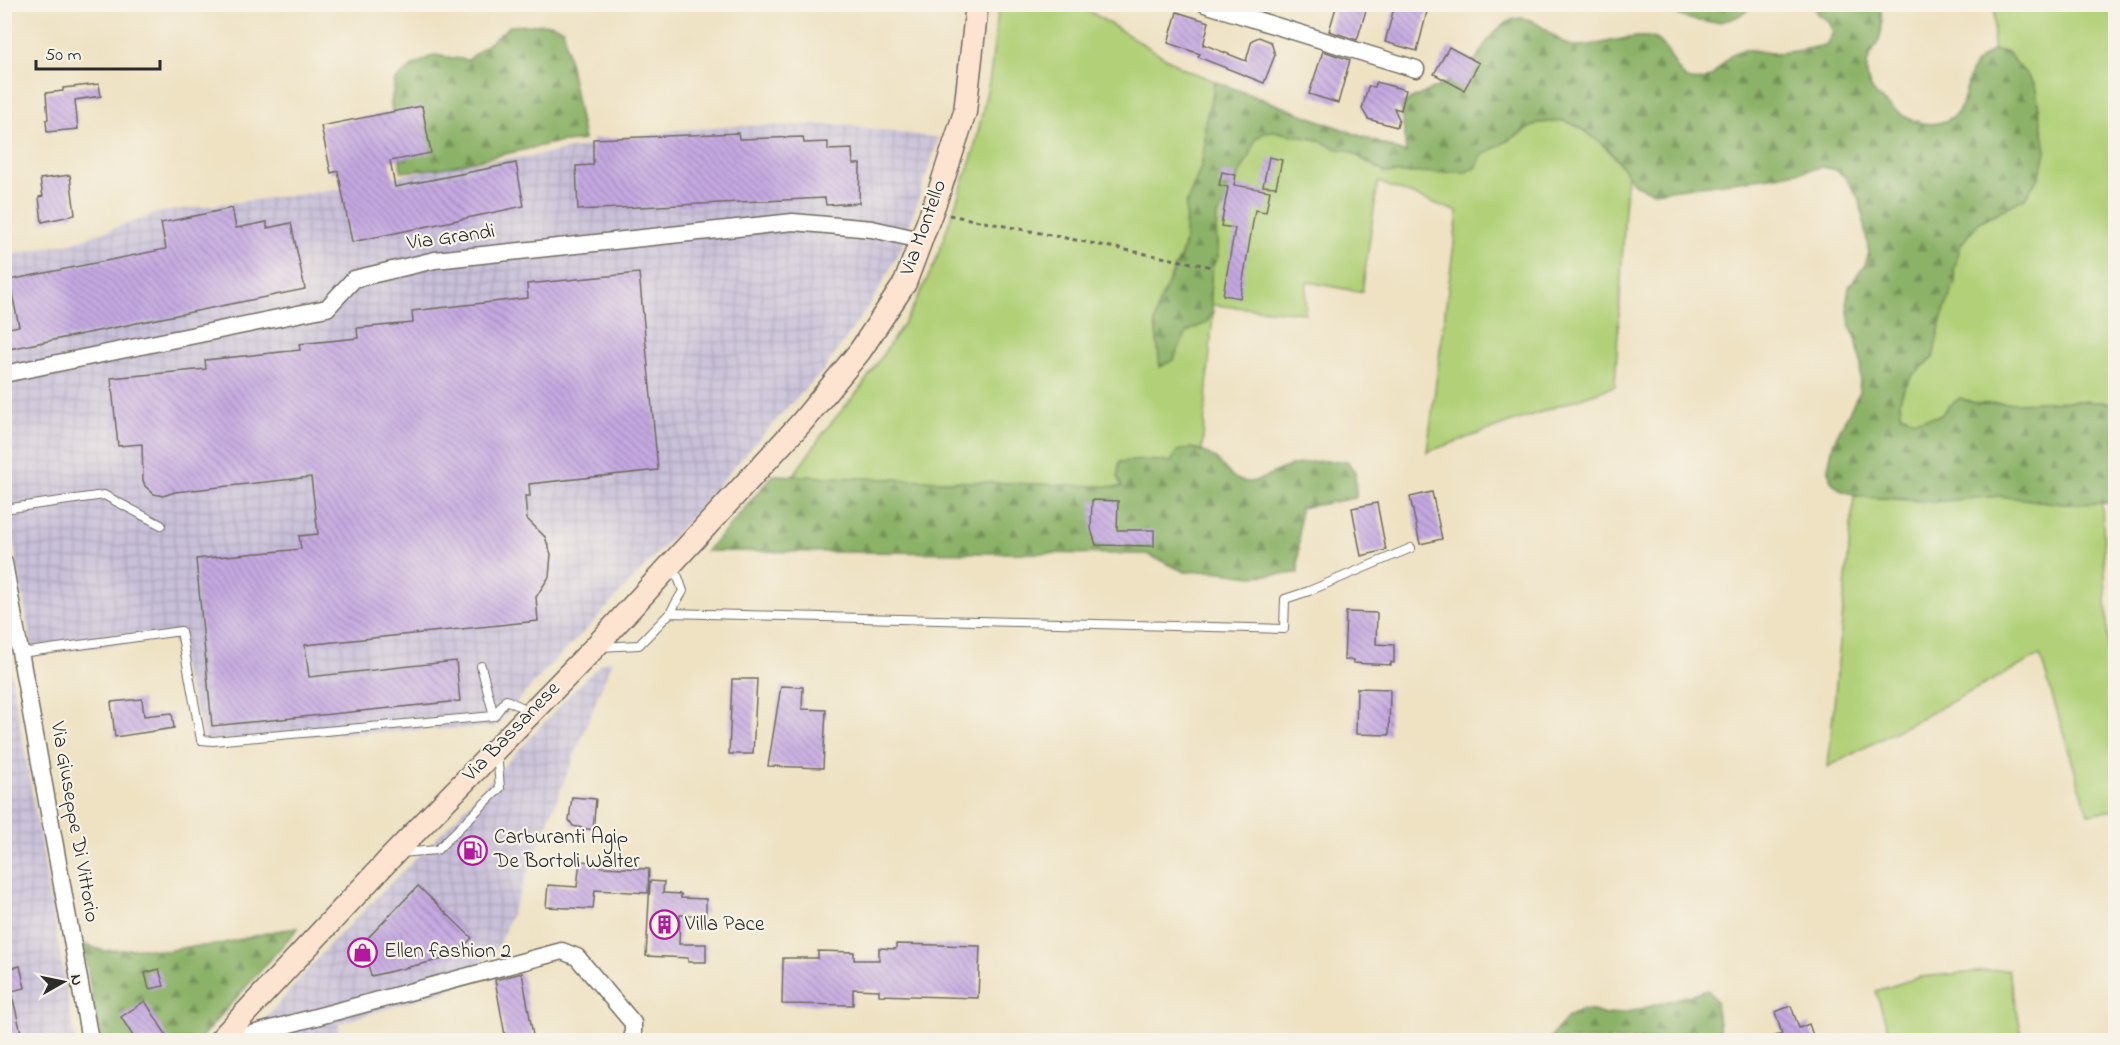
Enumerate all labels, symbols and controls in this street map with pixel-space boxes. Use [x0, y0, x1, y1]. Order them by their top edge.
scale bar [36, 33, 160, 71]
text: 50 m [45, 43, 82, 69]
street label: Via Montello [893, 176, 955, 281]
street label: Via Grandi [404, 217, 497, 259]
street label: Via Bassanese [456, 675, 568, 790]
street label: Via Giuseppe Di Vittorio [41, 718, 106, 925]
place label: Carburanti Agip De Bortoli Walter [493, 823, 640, 877]
fuel station icon: Carburanti Agip De Bortoli Walter [457, 834, 489, 866]
building icon: Villa Pace [648, 909, 680, 941]
place label: Villa Pace [684, 910, 765, 940]
shop icon: Ellen fashion 2 [347, 936, 379, 968]
place label: Ellen fashion 2 [384, 937, 511, 967]
north arrow [33, 952, 93, 1012]
text: N [63, 973, 89, 987]

